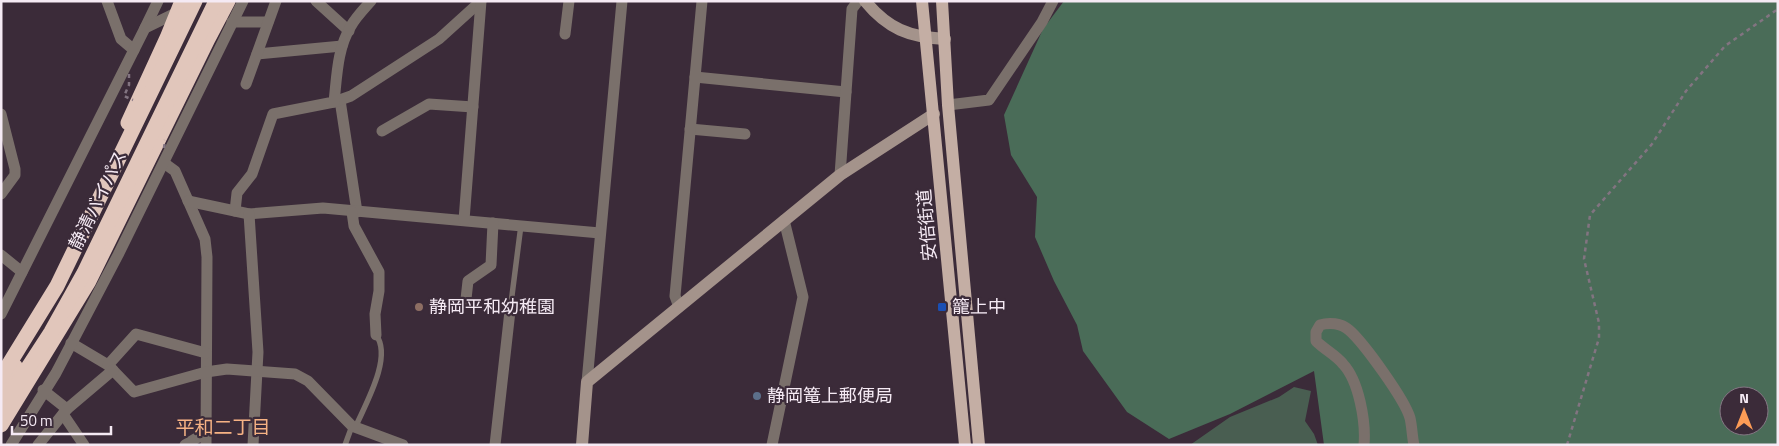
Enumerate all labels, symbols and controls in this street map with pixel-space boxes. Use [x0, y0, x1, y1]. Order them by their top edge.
street label: 静清バイパス [62, 145, 133, 254]
street label: 安倍街道 [910, 188, 943, 262]
place label: 静岡平和幼稚園 [429, 293, 555, 320]
place label: 籠上中 [952, 293, 1006, 320]
marker: 静岡平和幼稚園 [413, 301, 425, 313]
marker: 籠上中 [936, 301, 948, 313]
place label: 静岡篭上郵便局 [767, 382, 893, 409]
north arrow [1719, 386, 1769, 436]
text: N [1739, 387, 1749, 408]
marker: 静岡篭上郵便局 [751, 390, 763, 402]
scale bar [12, 404, 111, 436]
text: 50 m [20, 409, 53, 432]
district label: 平和二丁目 [175, 412, 271, 441]

